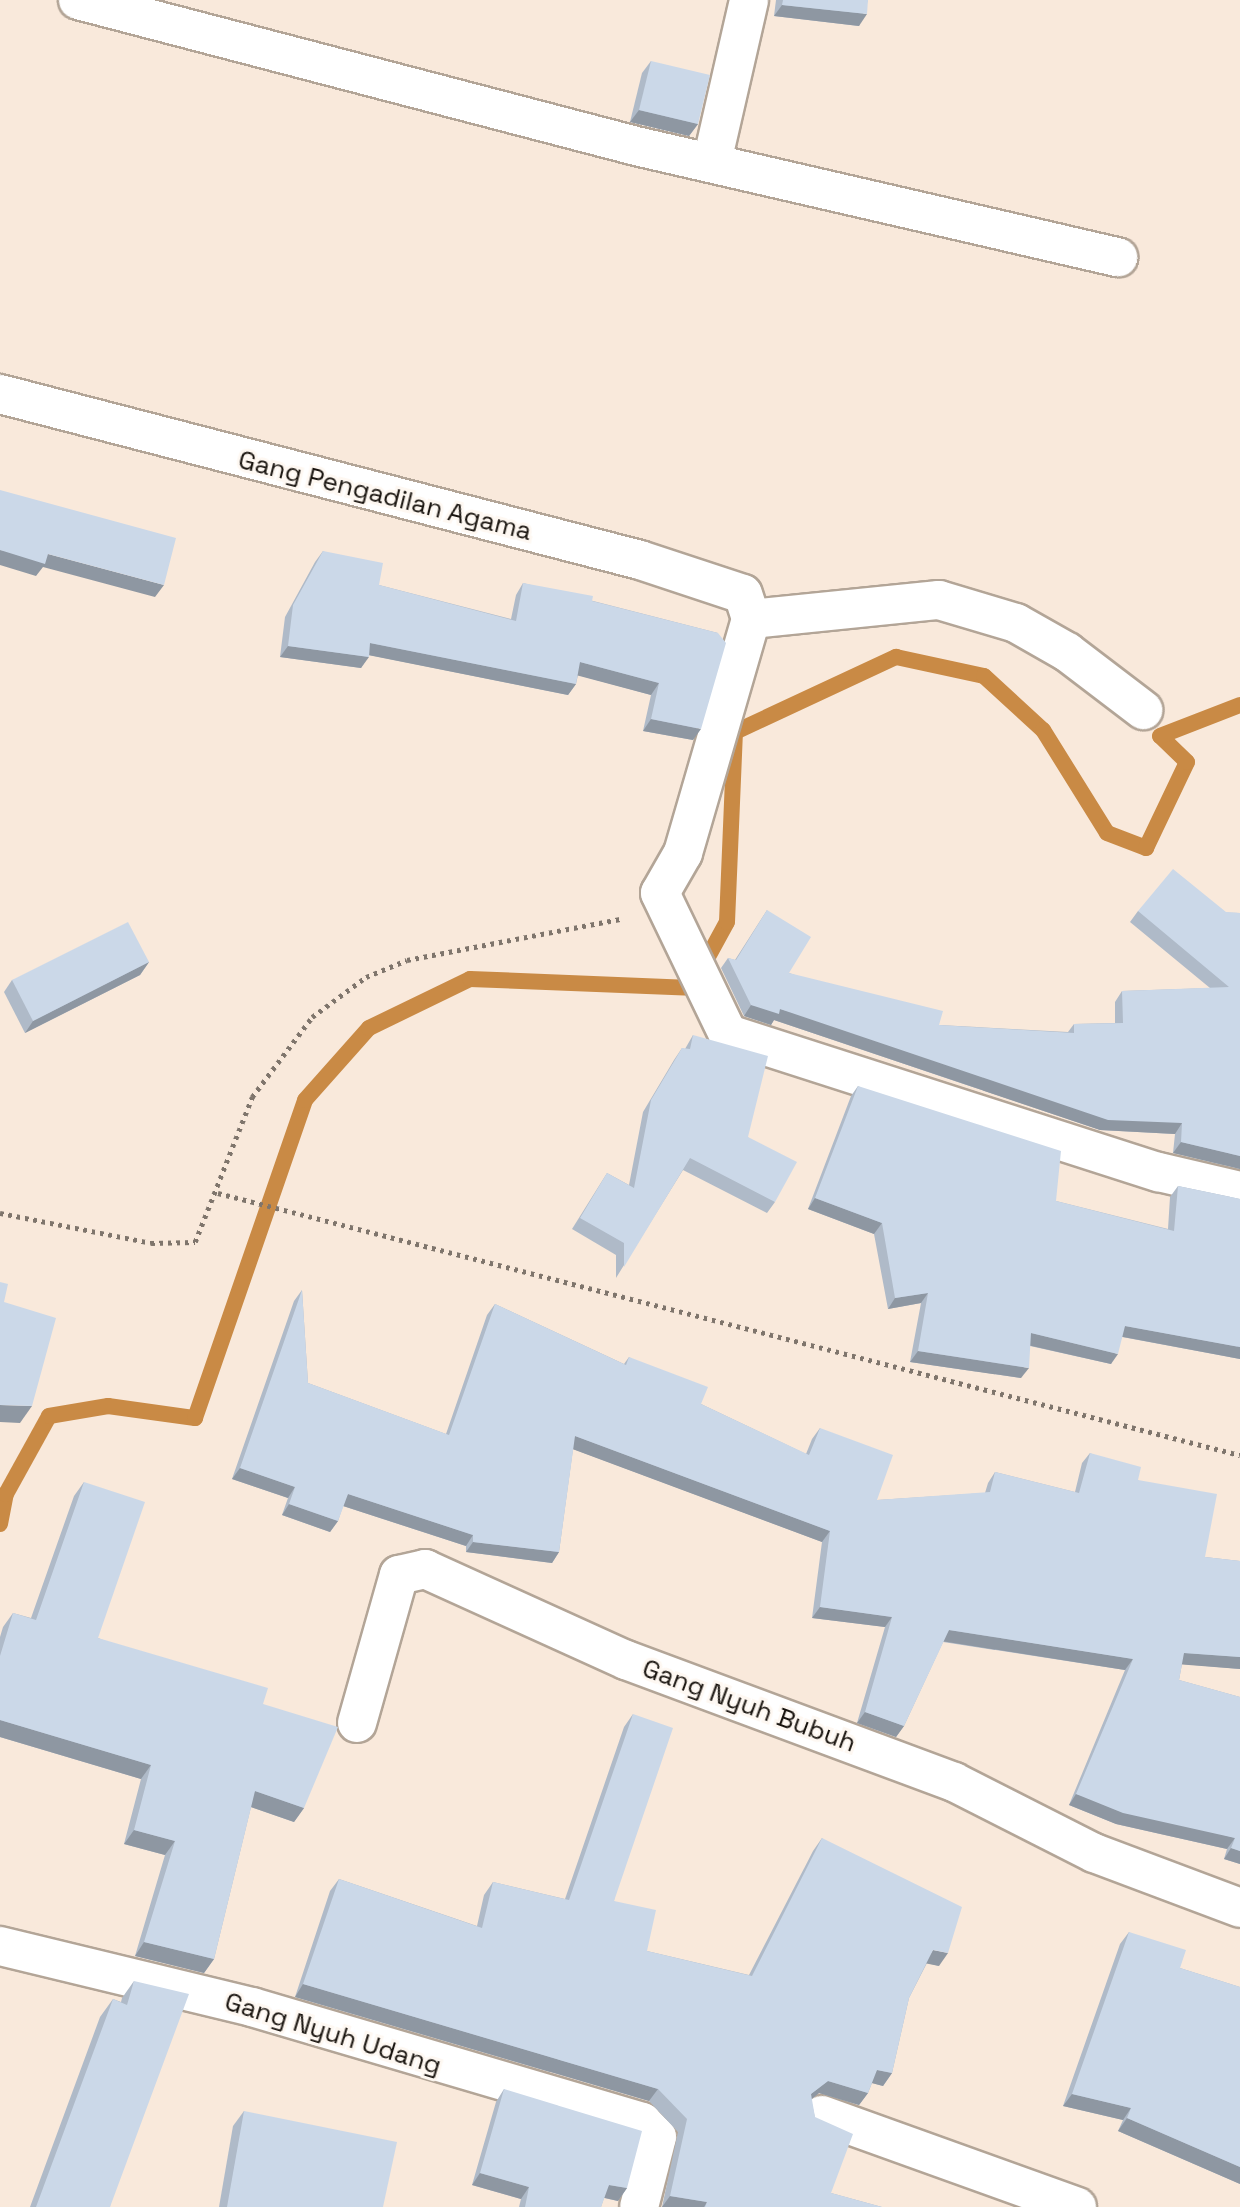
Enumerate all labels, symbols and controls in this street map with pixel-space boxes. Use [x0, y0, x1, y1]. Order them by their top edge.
street label: Gang Pengadilan Agama [235, 444, 535, 548]
street label: Gang Nyuh Bubuh [638, 1653, 860, 1759]
street label: Gang Nyuh Udang [221, 1986, 445, 2082]

